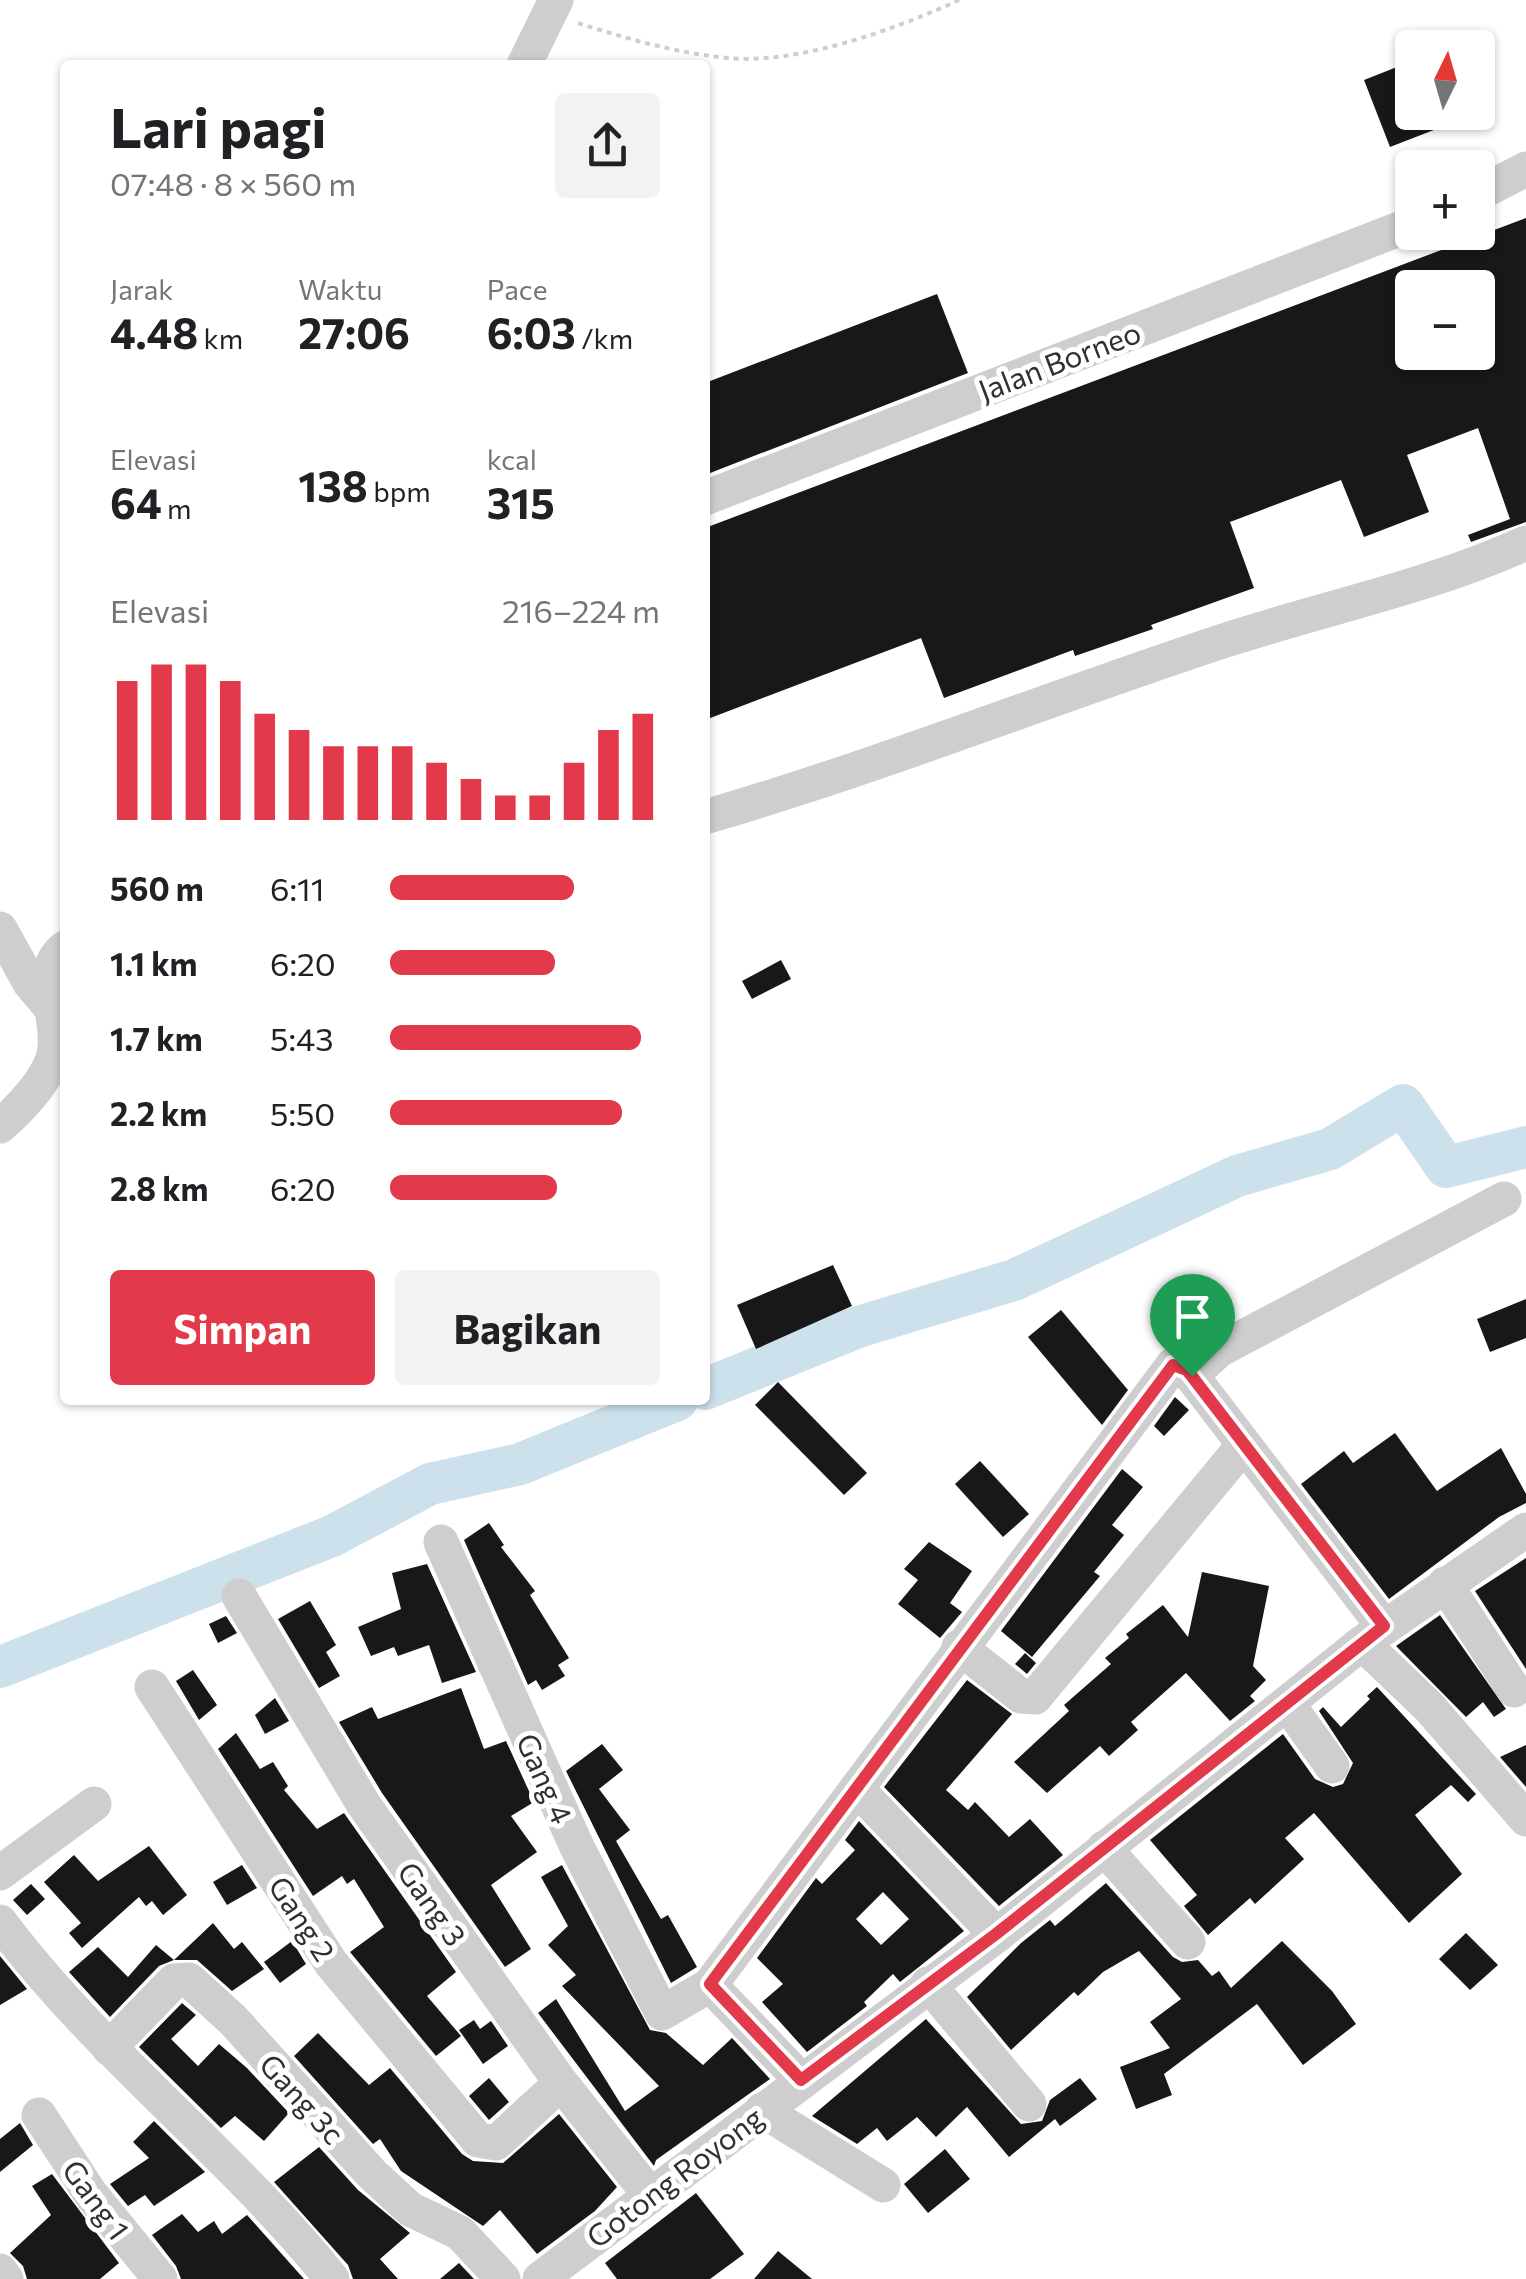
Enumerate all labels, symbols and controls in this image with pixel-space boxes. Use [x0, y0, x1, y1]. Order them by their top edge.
north arrow [1395, 30, 1495, 130]
map controls [1395, 30, 1495, 370]
text: Lari pagi [110, 92, 327, 159]
button: share [555, 93, 660, 198]
button: + [1395, 150, 1495, 250]
text: 07:48 · 8 × 560 m [110, 163, 356, 203]
button: − [1395, 270, 1495, 370]
text: Jarak [110, 272, 174, 306]
text: Waktu [298, 272, 382, 306]
text: Pace [487, 272, 548, 306]
text: 4.48 [110, 306, 198, 358]
text: 27:06 [298, 306, 410, 358]
text: 6:03 [487, 306, 576, 358]
street label: Jalan Borneo [973, 312, 1145, 408]
text: km [198, 321, 243, 355]
text: /km [576, 321, 633, 355]
text: Elevasi [110, 442, 197, 476]
text: kcal [487, 442, 537, 476]
text: 138 [298, 459, 368, 511]
text: bpm [368, 474, 431, 508]
text: 64 [110, 476, 162, 528]
text: 315 [487, 476, 555, 528]
text: m [162, 491, 191, 525]
text: Elevasi [110, 590, 209, 630]
text: 216–224 m [502, 590, 660, 630]
text: 560 m [110, 868, 204, 908]
text: 6:11 [270, 868, 324, 908]
text: 1.1 km [110, 943, 197, 983]
text: 6:20 [270, 943, 336, 983]
text: 1.7 km [110, 1018, 203, 1058]
text: 5:43 [270, 1018, 333, 1058]
text: 2.2 km [110, 1093, 207, 1133]
text: 5:50 [270, 1093, 335, 1133]
text: 2.8 km [110, 1168, 208, 1208]
text: 6:20 [270, 1168, 336, 1208]
button: Simpan [110, 1270, 375, 1385]
button: Bagikan [395, 1270, 660, 1385]
pin [1150, 1274, 1235, 1377]
icon: arrive [1165, 1289, 1220, 1344]
street label: Gang 4 [510, 1727, 582, 1829]
street label: Gang 3 [391, 1854, 475, 1952]
street label: Gang 2 [262, 1869, 344, 1967]
street label: Gang 3c [253, 2045, 353, 2151]
street label: Gotong Royong [578, 2097, 770, 2255]
street label: Gang 1 [56, 2152, 138, 2246]

